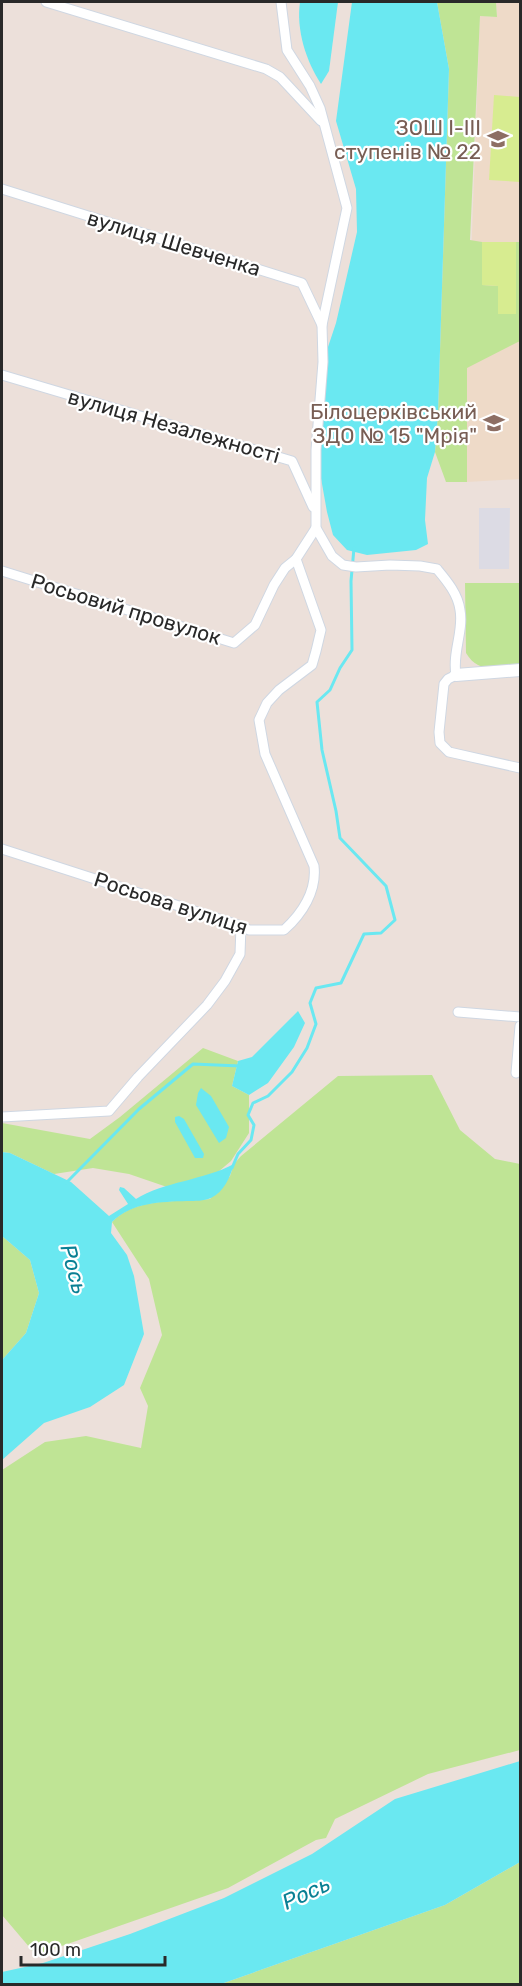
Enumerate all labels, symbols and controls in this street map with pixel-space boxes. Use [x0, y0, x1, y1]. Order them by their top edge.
place label: ЗОШ І-ІІІ ступенів № 22 [334, 115, 481, 164]
school or university icon: ЗОШ І-ІІІ ступенів № 22 [486, 127, 510, 151]
street label: вулиця Шевченка [84, 205, 264, 281]
street label: вулиця Незалежності [65, 384, 283, 468]
place label: Білоцерківський ЗДО № 15 "Мрія" [310, 399, 477, 448]
school or university icon: Білоцерківський ЗДО № 15 "Мрія" [482, 411, 506, 435]
street label: Росьовий провулок [28, 568, 224, 650]
street label: Росьова вулиця [91, 866, 251, 940]
water label: Рось [55, 1241, 93, 1297]
water label: Рось [278, 1870, 334, 1916]
scale bar [21, 1929, 165, 1967]
text: 100 m [30, 1939, 81, 1961]

